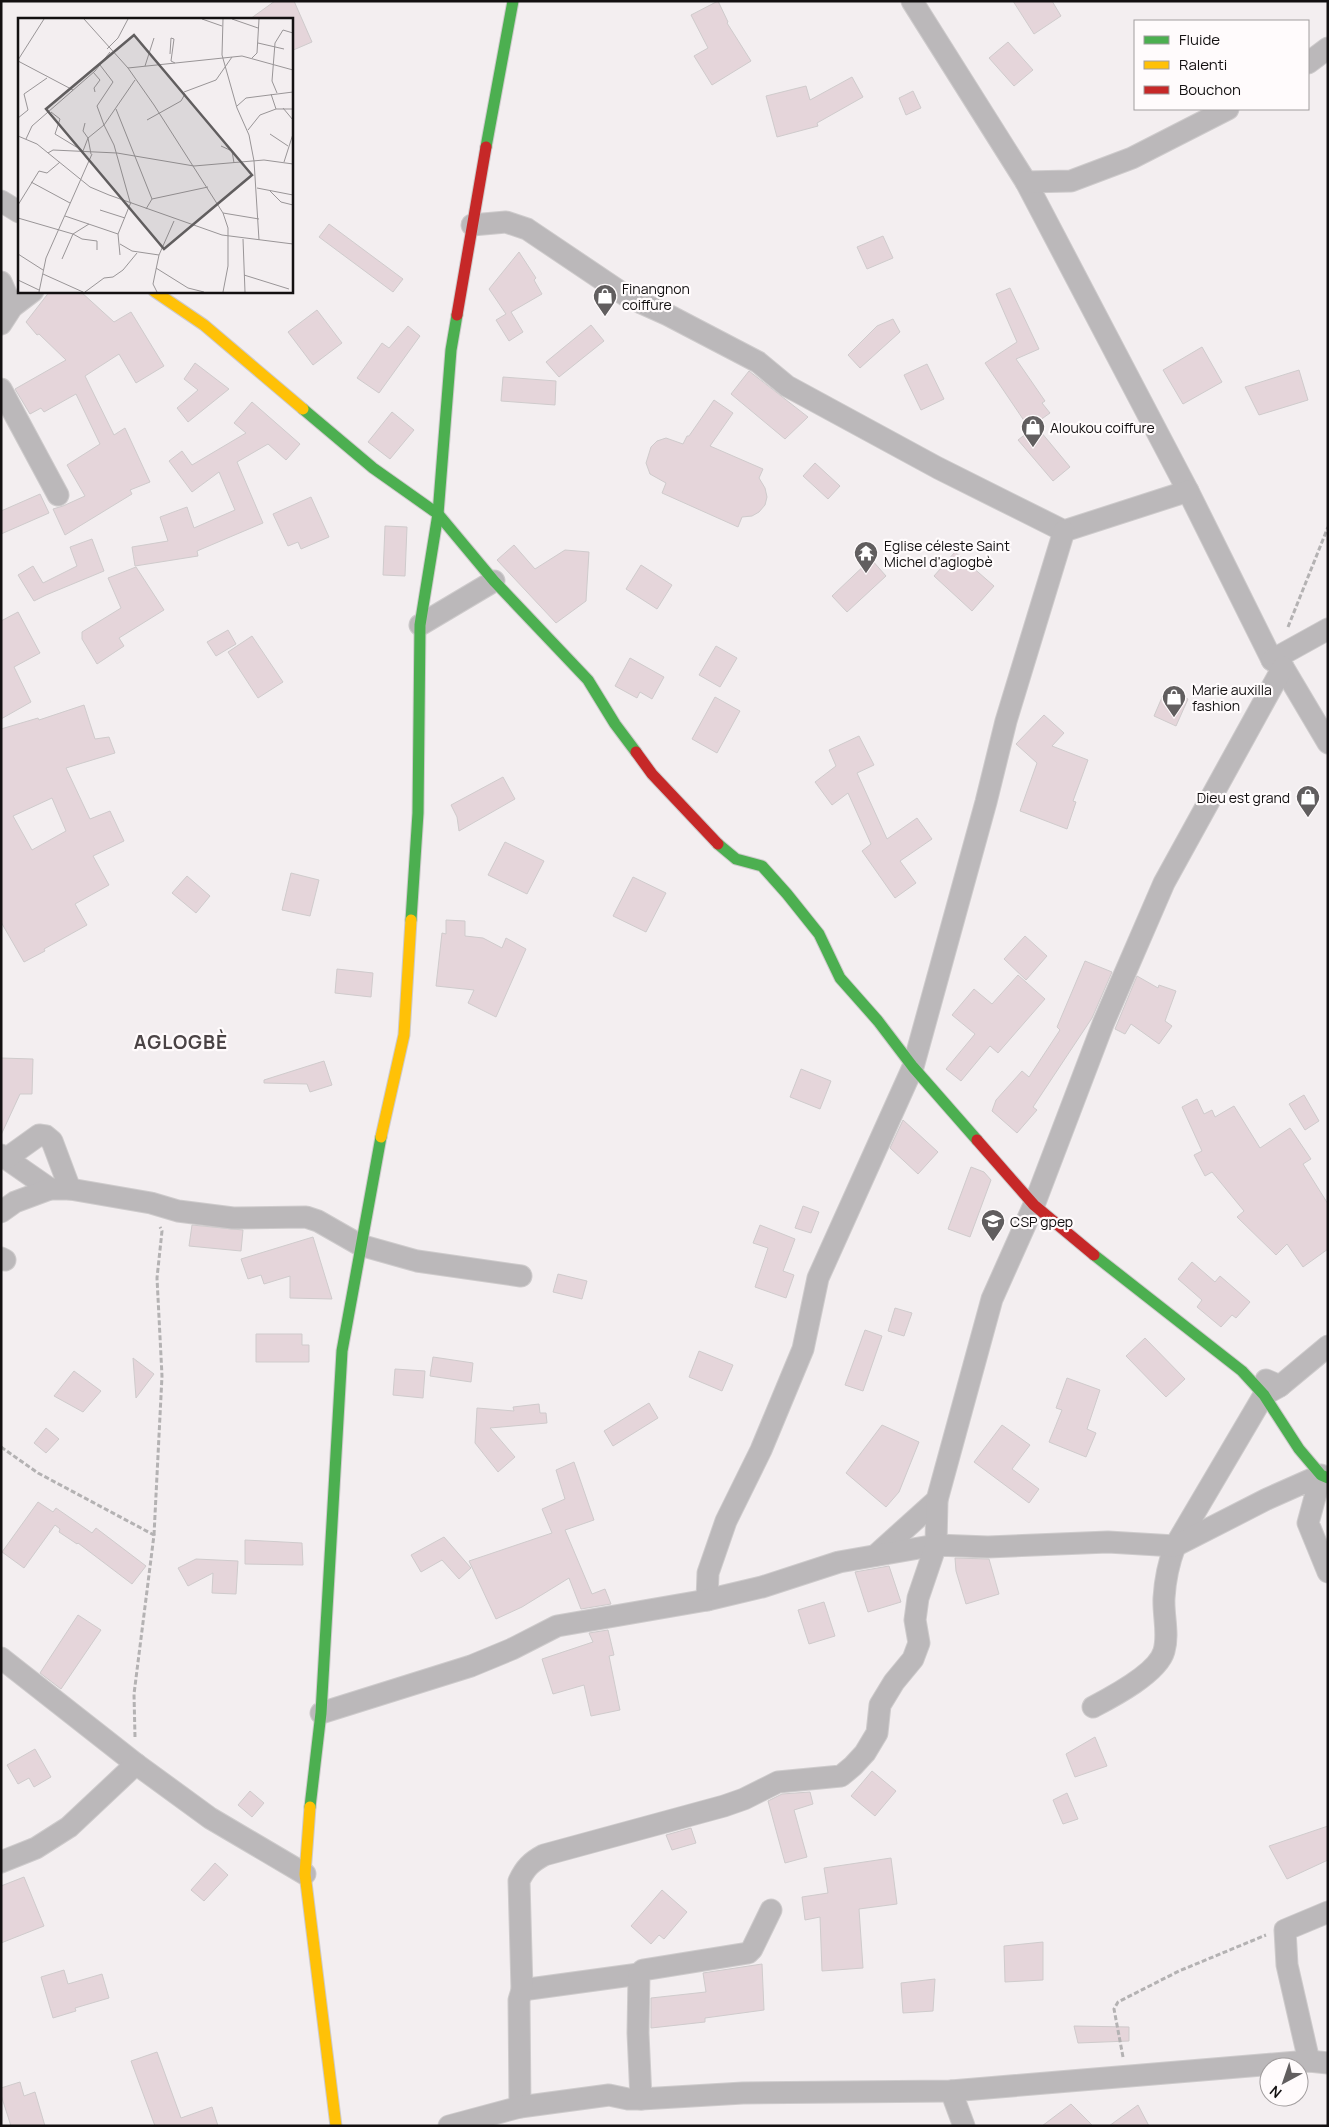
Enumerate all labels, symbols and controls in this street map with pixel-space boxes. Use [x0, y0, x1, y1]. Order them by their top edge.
inset map [18, 18, 292, 292]
legend [1134, 20, 1309, 110]
text: Fluide [1179, 29, 1220, 50]
text: Ralenti [1179, 54, 1227, 75]
text: Bouchon [1179, 79, 1241, 100]
place label: Finangnon coiffure [622, 279, 690, 314]
shop icon: Finangnon coiffure [592, 283, 618, 317]
shop icon: Aloukou coiffure [1020, 414, 1046, 448]
place label: Aloukou coiffure [1050, 418, 1155, 437]
place label: Eglise céleste Saint Michel d'aglogbè [884, 536, 1010, 571]
temple icon: Eglise céleste Saint Michel d'aglogbè [853, 540, 879, 574]
place label: Marie auxilla fashion [1192, 680, 1272, 715]
shop icon: Marie auxilla fashion [1161, 684, 1187, 718]
shop icon: Dieu est grand [1295, 784, 1321, 818]
place label: Dieu est grand [1197, 788, 1290, 807]
district label: AGLOGBÈ [134, 1029, 228, 1055]
school or university icon: CSP gpep [980, 1208, 1006, 1242]
place label: CSP gpep [1010, 1212, 1073, 1231]
north arrow [1259, 2057, 1309, 2107]
text: N [1265, 2082, 1285, 2103]

